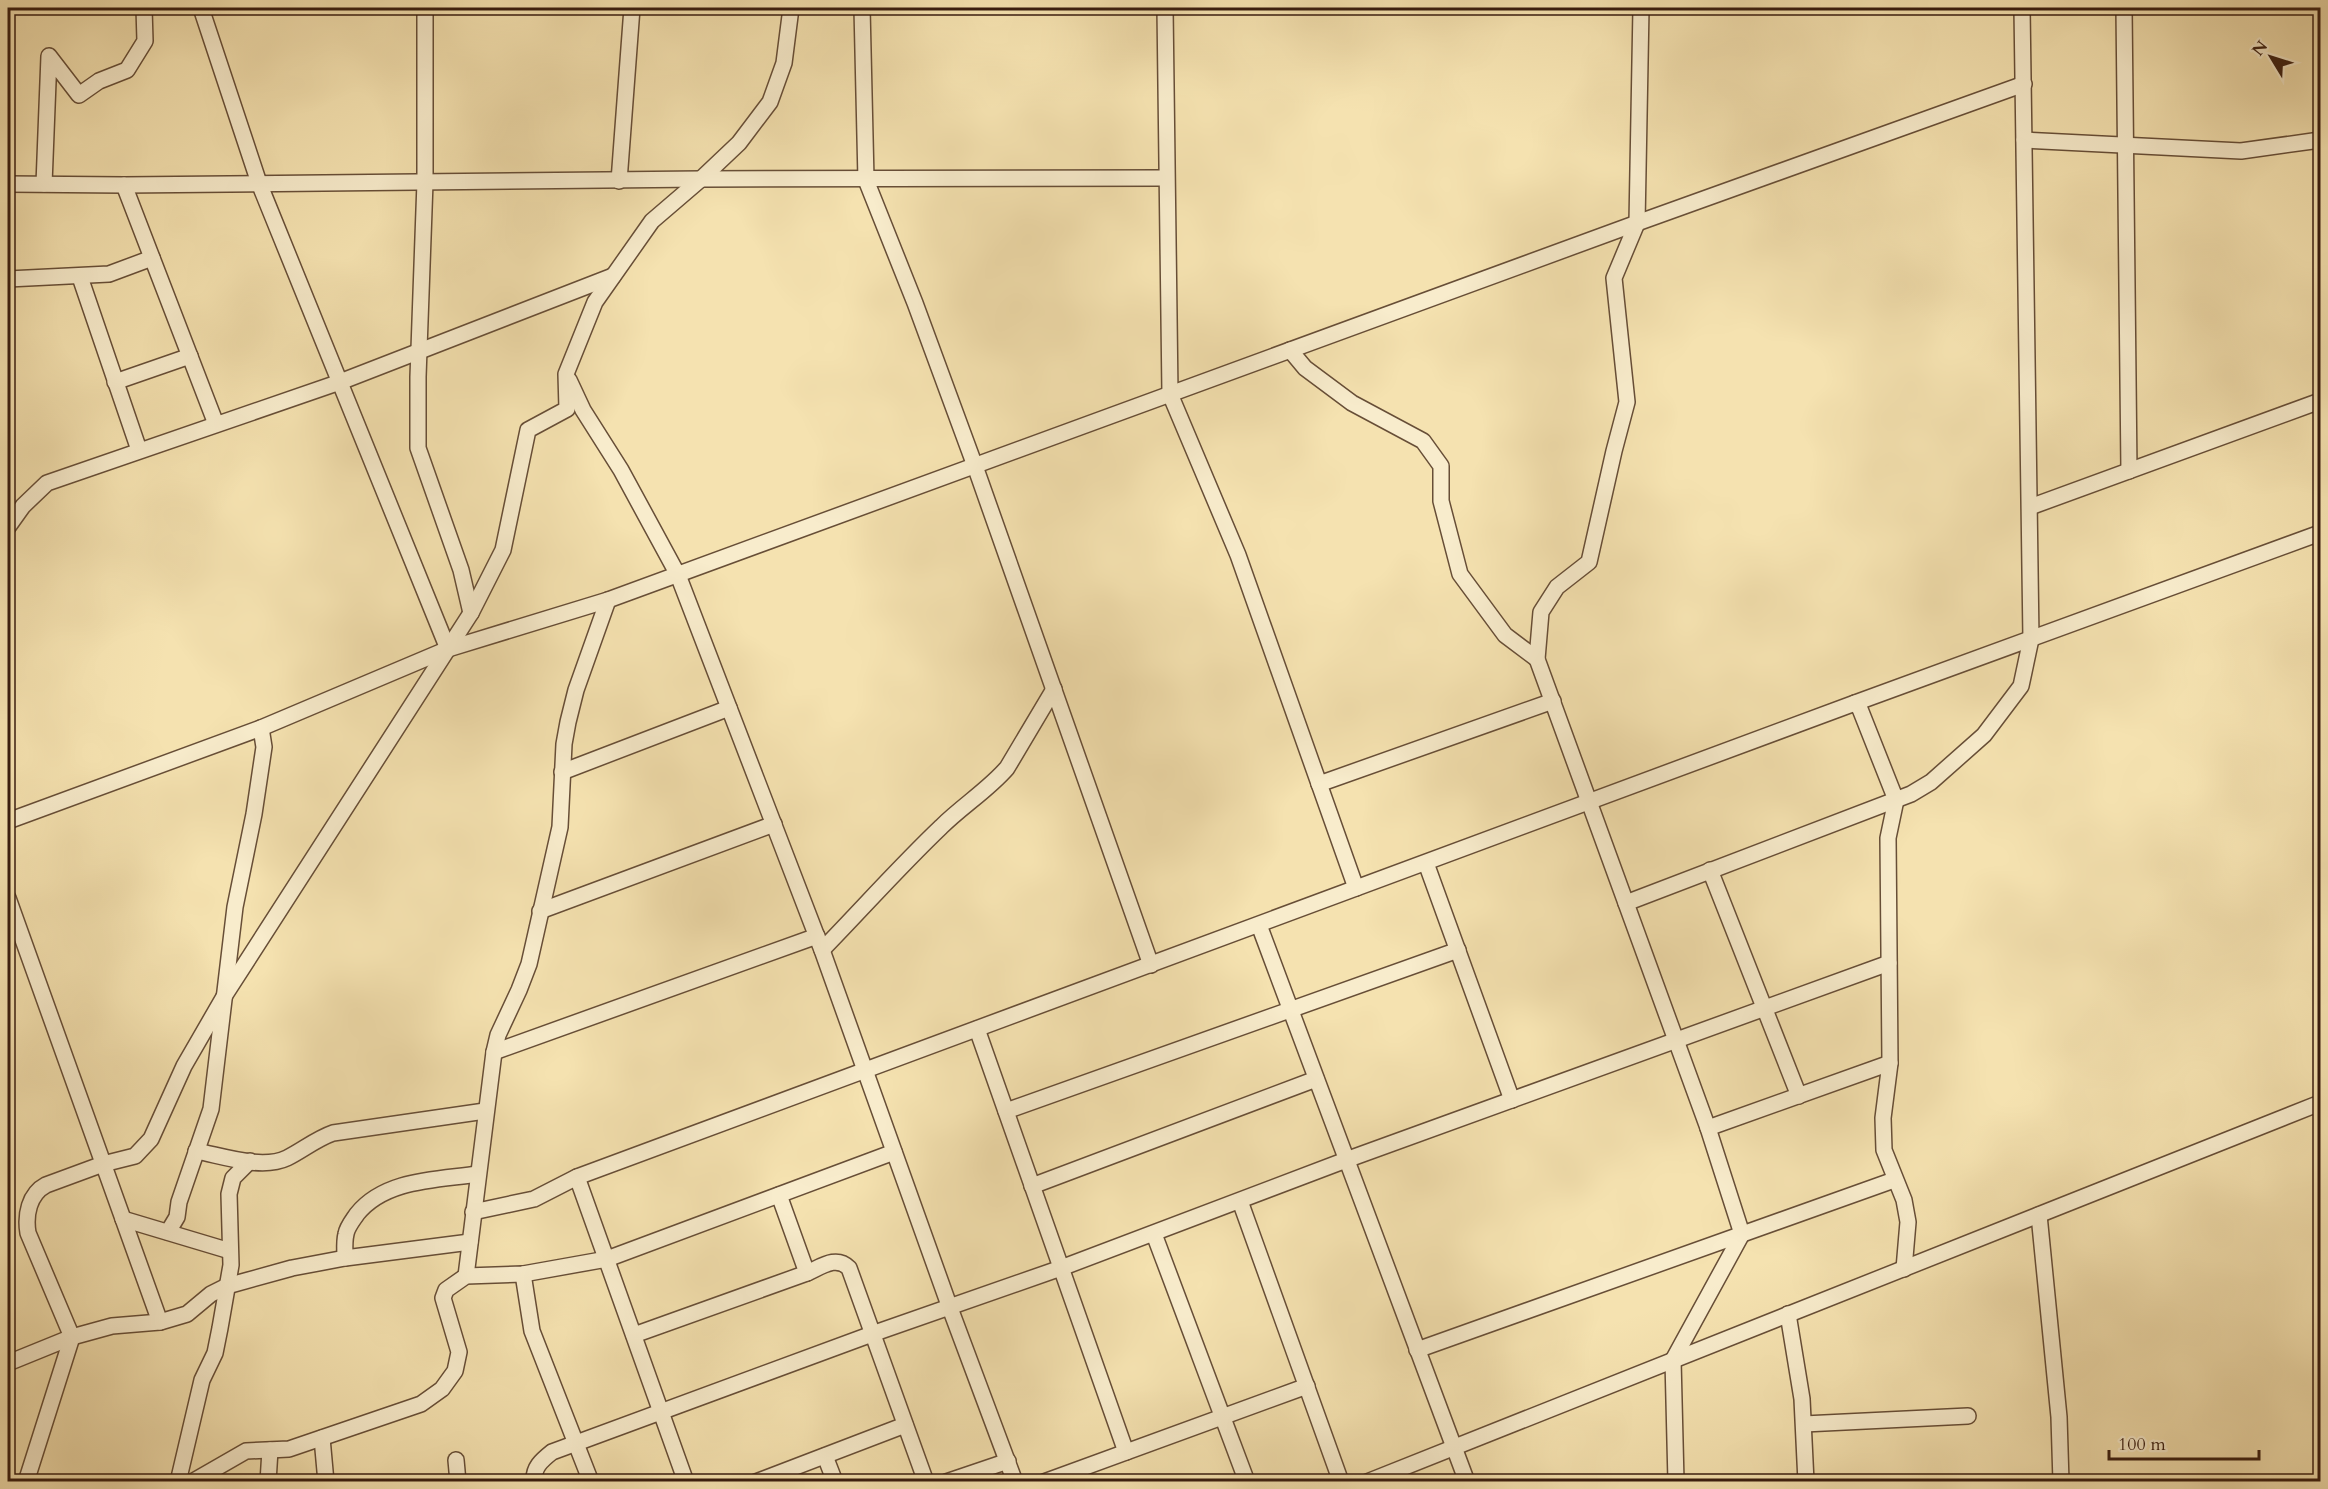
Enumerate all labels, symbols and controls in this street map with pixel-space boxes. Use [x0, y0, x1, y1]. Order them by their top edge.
north arrow [2241, 27, 2301, 87]
text: N [2247, 36, 2273, 61]
scale bar [2109, 1423, 2259, 1461]
text: 100 m [2118, 1432, 2166, 1457]

